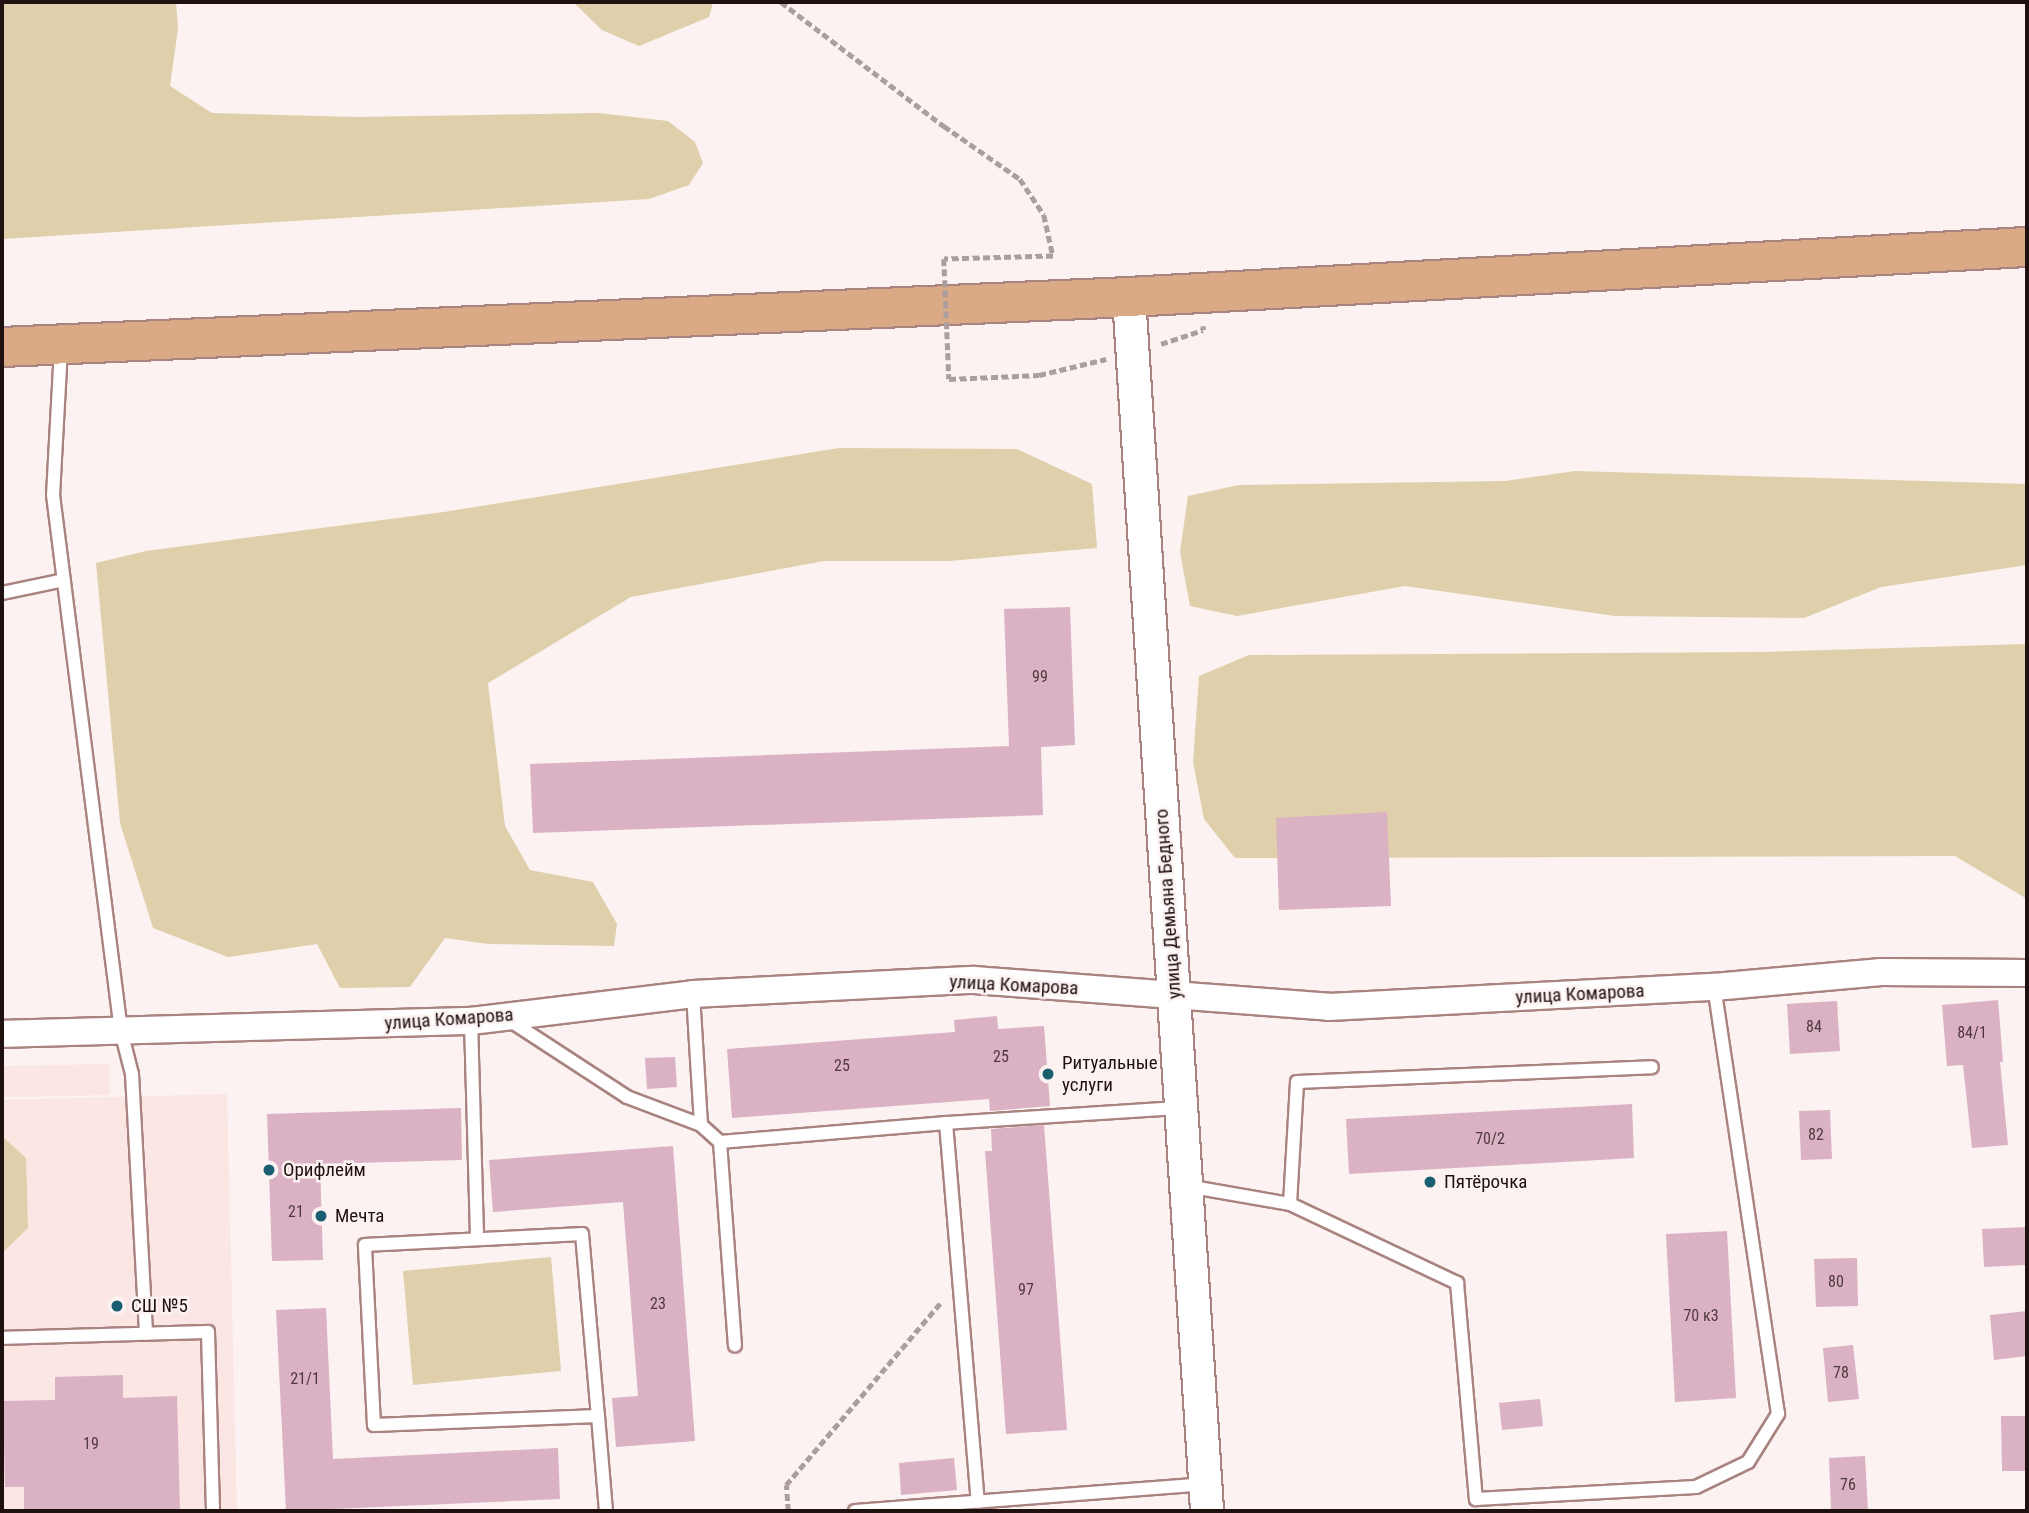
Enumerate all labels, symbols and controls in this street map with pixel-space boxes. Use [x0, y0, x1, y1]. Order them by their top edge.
house number: 99 [1032, 667, 1048, 687]
street label: улица Демьяна Бедного [1150, 808, 1186, 1000]
street label: улица Комарова [949, 970, 1079, 1000]
street label: улица Комарова [1515, 979, 1645, 1009]
street label: улица Комарова [384, 1003, 514, 1035]
house number: 84 [1806, 1017, 1822, 1037]
house number: 84/1 [1957, 1023, 1987, 1043]
house number: 25 [993, 1047, 1009, 1067]
place label: Ритуальные услуги [1062, 1052, 1158, 1096]
house number: 25 [834, 1056, 850, 1076]
marker: Ритуальные услуги [1040, 1066, 1056, 1082]
house number: 82 [1808, 1125, 1824, 1145]
house number: 70/2 [1475, 1129, 1505, 1149]
place label: Орифлейм [283, 1159, 366, 1181]
marker: Орифлейм [261, 1162, 277, 1178]
place label: Пятёрочка [1444, 1171, 1527, 1193]
marker: Пятёрочка [1422, 1174, 1438, 1190]
house number: 21 [288, 1202, 304, 1222]
place label: Мечта [335, 1205, 384, 1227]
marker: Мечта [313, 1208, 329, 1224]
house number: 80 [1828, 1272, 1844, 1292]
house number: 97 [1018, 1280, 1034, 1300]
house number: 23 [650, 1294, 666, 1314]
place label: СШ №5 [131, 1295, 188, 1317]
marker: СШ №5 [109, 1298, 125, 1314]
house number: 70 к3 [1683, 1306, 1719, 1326]
house number: 78 [1833, 1363, 1849, 1383]
house number: 21/1 [290, 1369, 320, 1389]
house number: 19 [83, 1434, 99, 1454]
house number: 76 [1840, 1475, 1856, 1495]

